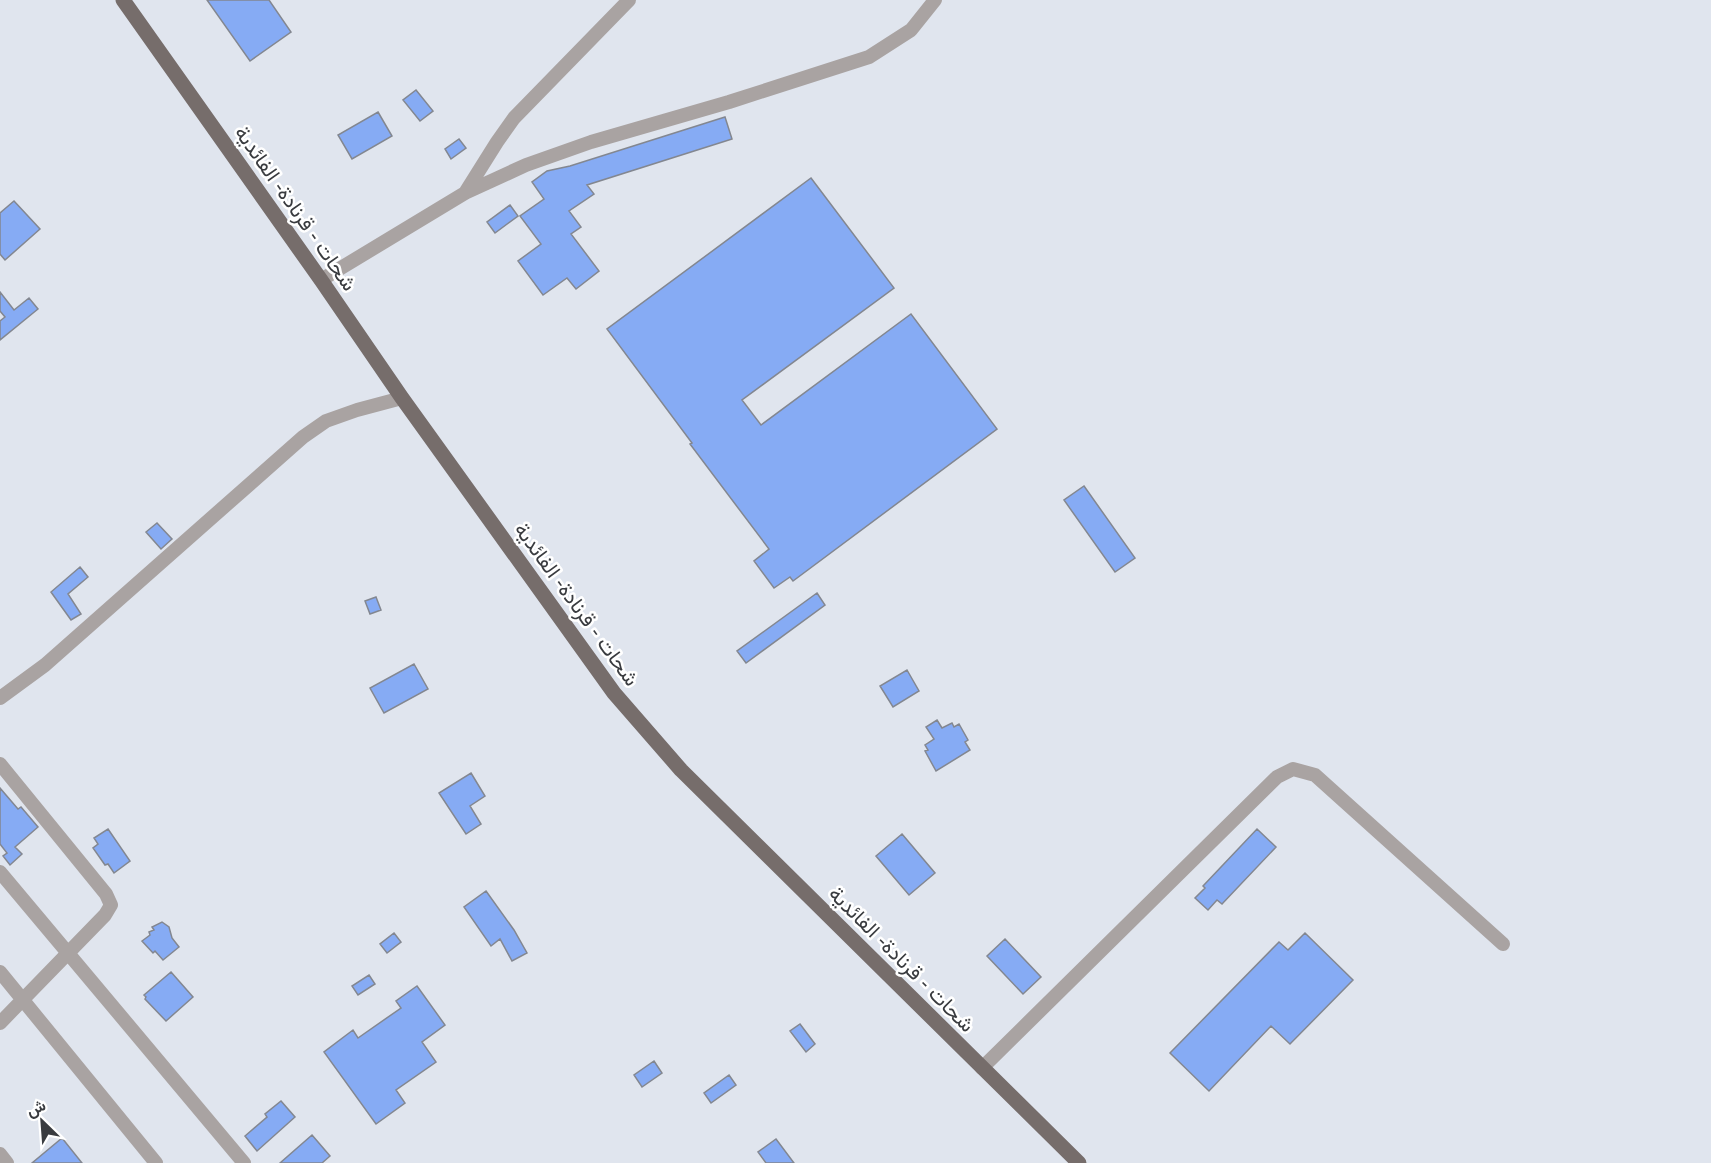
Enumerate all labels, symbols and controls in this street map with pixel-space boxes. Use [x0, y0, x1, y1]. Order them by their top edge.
street label: شحات - قرنادة- الفائدية [229, 121, 362, 296]
street label: شحات - قرنادة- الفائدية [509, 518, 644, 691]
street label: شحات - قرنادة- الفائدية [823, 882, 979, 1038]
north arrow [12, 1091, 72, 1151]
text: ش [24, 1096, 49, 1121]

